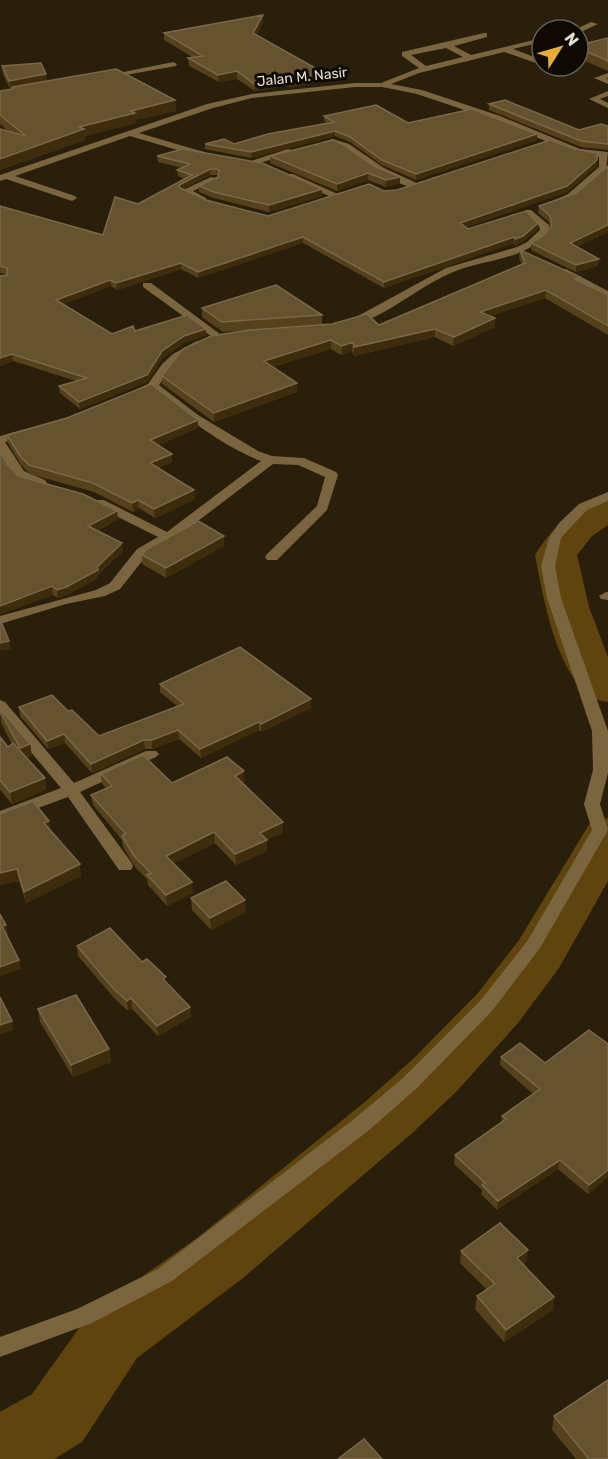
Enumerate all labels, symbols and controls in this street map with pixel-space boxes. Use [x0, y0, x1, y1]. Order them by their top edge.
north arrow [530, 18, 590, 78]
text: N [561, 29, 583, 50]
street label: Jalan M. Nasir [256, 64, 349, 90]

